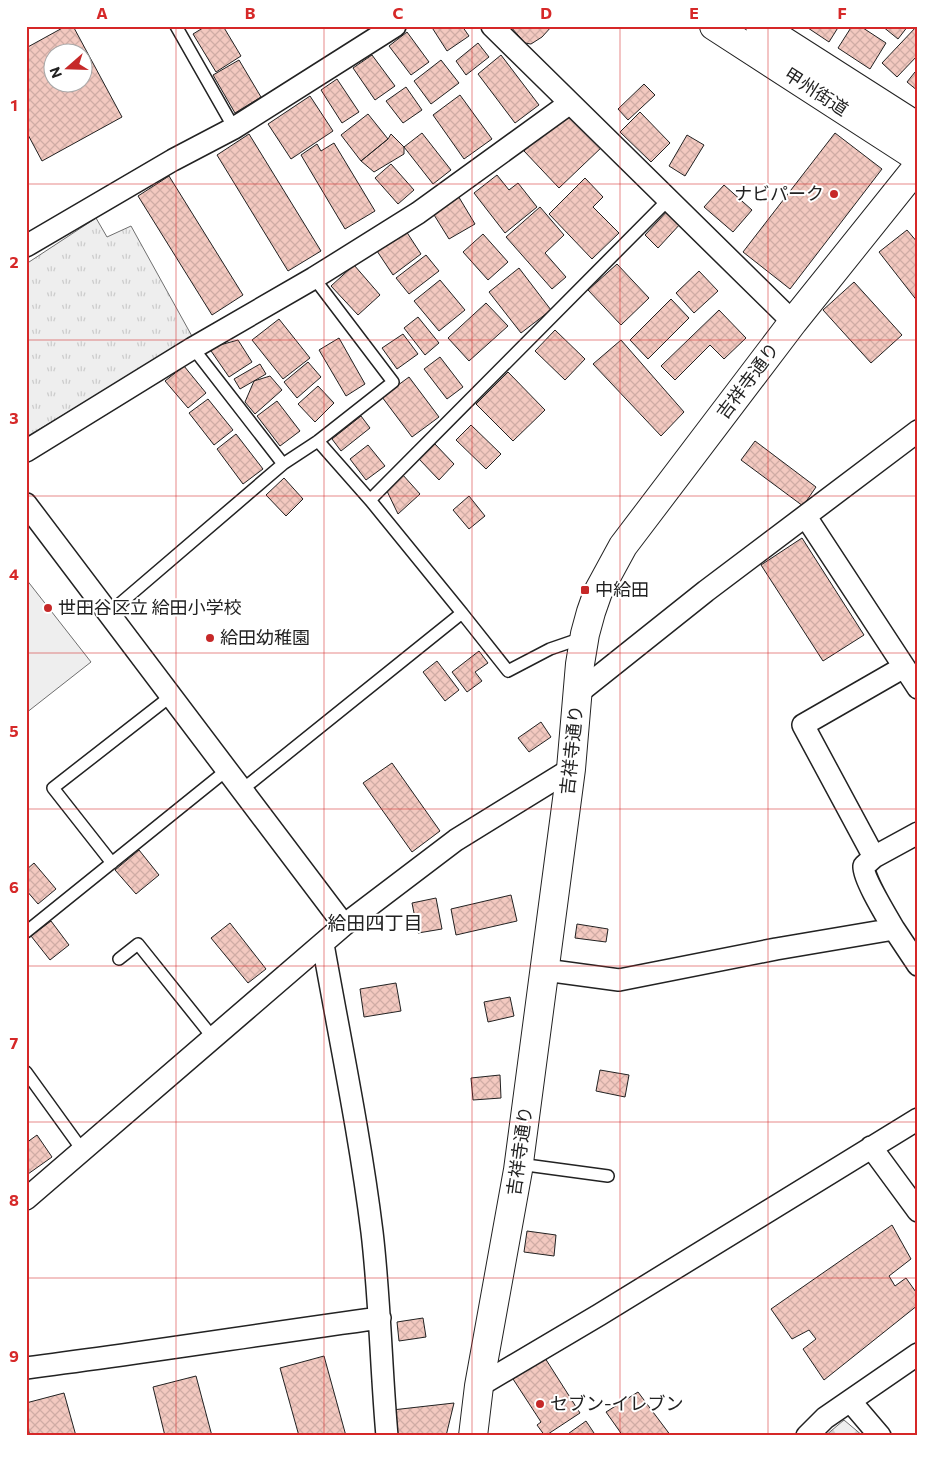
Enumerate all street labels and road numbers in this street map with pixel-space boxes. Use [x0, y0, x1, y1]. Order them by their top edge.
street label: 甲州街道 [780, 62, 853, 120]
street label: 吉祥寺通り [711, 338, 783, 423]
street label: 吉祥寺通り [555, 704, 587, 796]
street label: 吉祥寺通り [502, 1105, 536, 1197]

